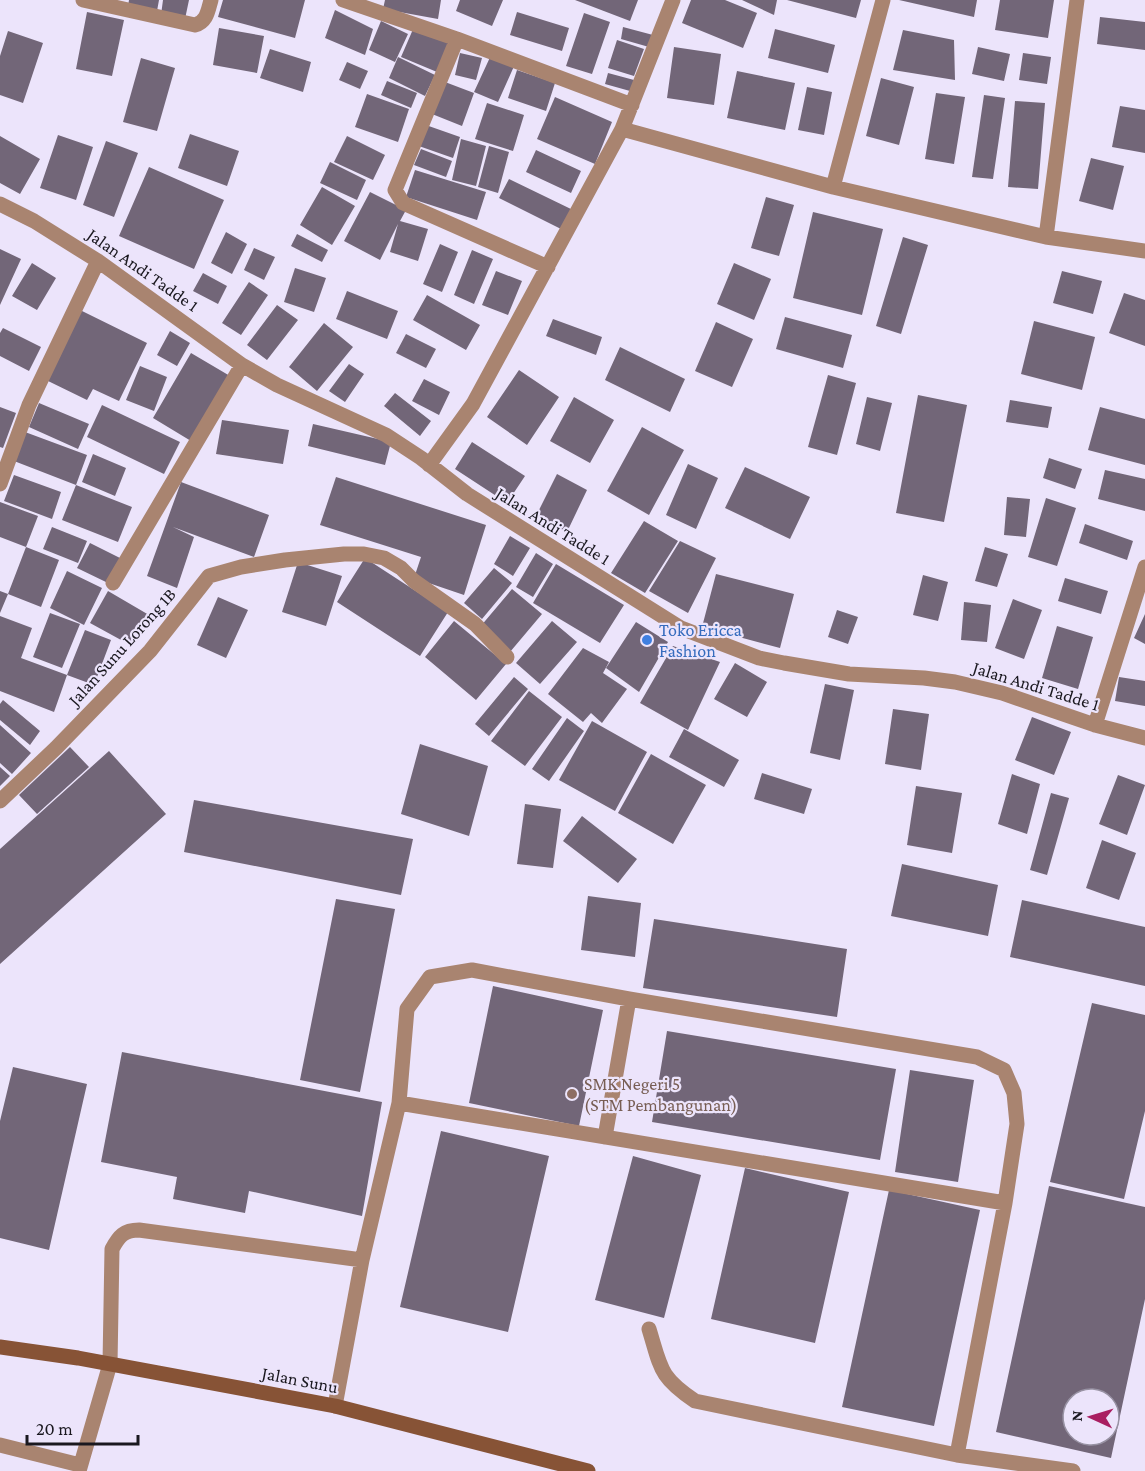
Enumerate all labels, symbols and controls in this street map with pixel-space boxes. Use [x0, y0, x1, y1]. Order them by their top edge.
street label: Jalan Andi Tadde 1 [82, 223, 202, 316]
street label: Jalan Andi Tadde 1 [490, 482, 614, 569]
street label: Jalan Sunu Lorong 1B [63, 584, 180, 711]
place label: Toko Ericca Fashion [659, 620, 742, 661]
marker: Toko Ericca Fashion [640, 633, 654, 647]
street label: Jalan Andi Tadde 1 [969, 657, 1102, 715]
place label: SMK Negeri 5 (STM Pembangunan) [584, 1074, 737, 1116]
marker: SMK Negeri 5 (STM Pembangunan) [565, 1087, 579, 1101]
street label: Jalan Sunu [258, 1362, 340, 1397]
north arrow [1061, 1387, 1121, 1447]
scale bar [27, 1408, 138, 1446]
text: N [1068, 1410, 1085, 1422]
text: 20 m [36, 1419, 73, 1439]

